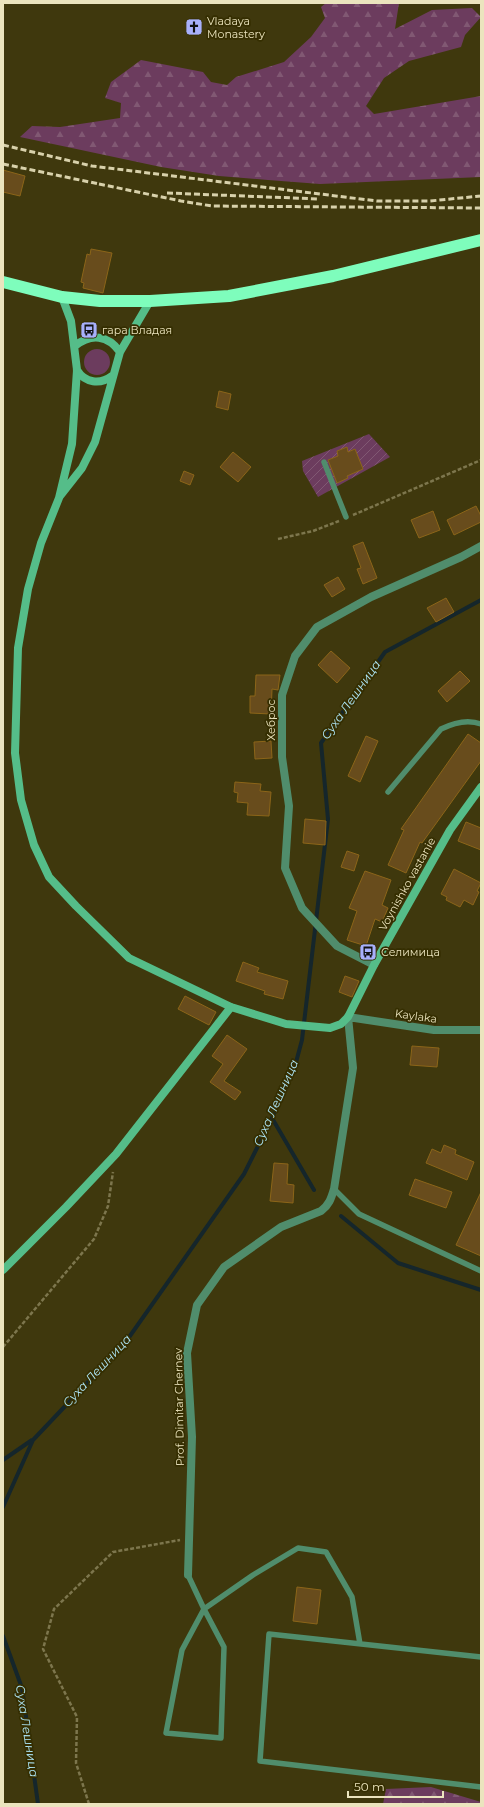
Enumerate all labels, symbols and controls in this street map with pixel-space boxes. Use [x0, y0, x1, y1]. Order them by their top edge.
place label: Vladaya Monastery [207, 14, 265, 41]
church icon: Vladaya Monastery [184, 17, 204, 37]
bus stop icon: гара Владая [79, 320, 99, 340]
place label: гара Владая [102, 323, 172, 337]
water label: Суха Лешница [318, 657, 384, 742]
street label: Хеброс [264, 699, 278, 741]
street label: Voynishko vastanie [376, 835, 439, 933]
bus stop icon: Селимица [358, 942, 378, 962]
place label: Селимица [381, 945, 440, 959]
street label: Kaylaka [394, 1006, 438, 1026]
water label: Суха Лешница [250, 1057, 301, 1149]
water label: Суха Лешница [59, 1331, 134, 1410]
street label: Prof. Dimitar Chernev [171, 1348, 187, 1466]
water label: Суха Лешница [13, 1684, 42, 1778]
scale bar [348, 1773, 443, 1799]
text: 50 m [354, 1779, 385, 1794]

